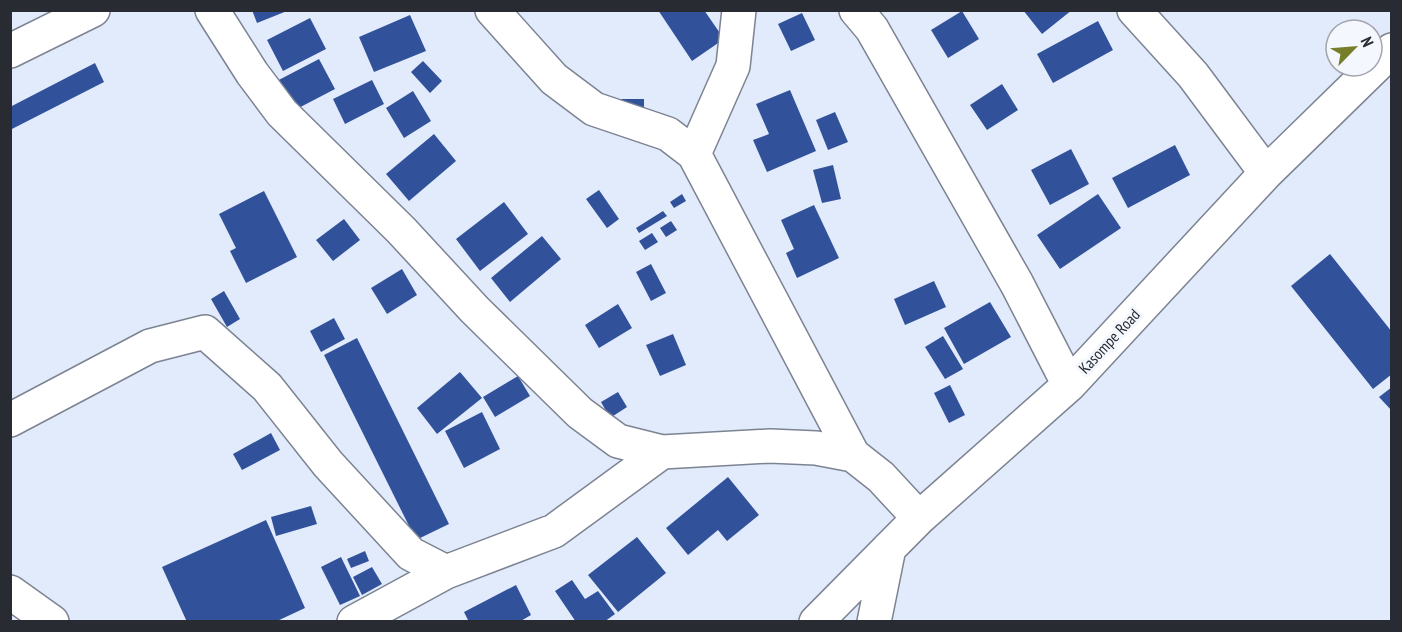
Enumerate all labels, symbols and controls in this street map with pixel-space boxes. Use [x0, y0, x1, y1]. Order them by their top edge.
north arrow [1324, 18, 1384, 78]
text: N [1357, 34, 1378, 50]
street label: Kasompe Road [1074, 305, 1144, 377]

